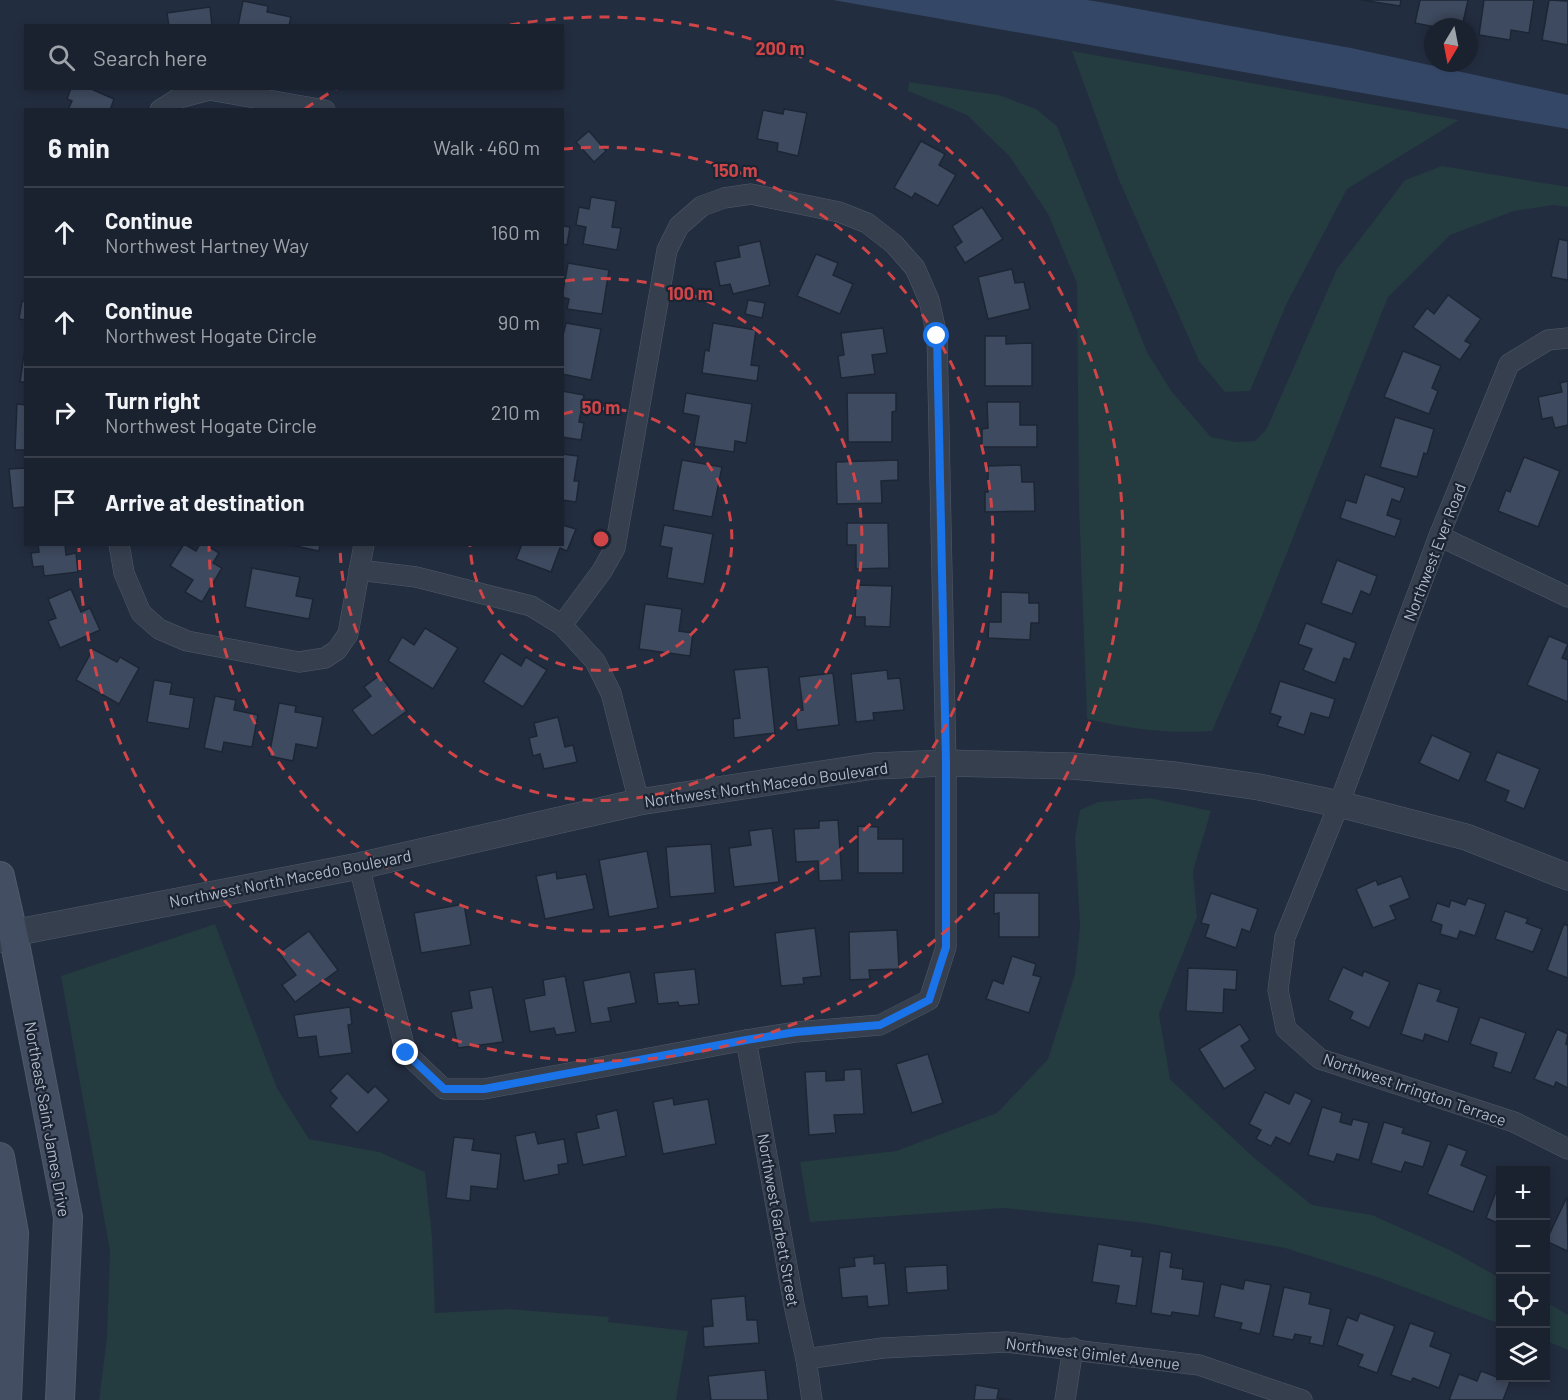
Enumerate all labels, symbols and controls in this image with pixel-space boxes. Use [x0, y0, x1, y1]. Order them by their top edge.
north arrow [1424, 18, 1478, 72]
search box [24, 24, 564, 90]
text: 200 m [755, 37, 805, 59]
icon: search [45, 41, 78, 74]
text: Search here [93, 44, 207, 70]
text: 6 min [48, 132, 110, 163]
text: Walk · 460 m [433, 135, 540, 159]
text: 150 m [713, 159, 757, 181]
text: Continue [105, 207, 193, 233]
icon: ahead [48, 216, 81, 249]
text: 160 m [491, 220, 540, 244]
text: Northwest Hartney Way [105, 233, 309, 257]
text: 100 m [667, 282, 713, 304]
text: Continue [105, 297, 193, 323]
icon: ahead [48, 306, 81, 339]
text: 90 m [498, 310, 540, 334]
route start [923, 322, 949, 348]
text: Northwest Hogate Circle [105, 323, 317, 347]
text: Turn right [105, 387, 200, 413]
icon: right [48, 396, 81, 429]
text: 50 m [582, 396, 620, 418]
text: 210 m [491, 400, 540, 424]
text: Northwest Hogate Circle [105, 413, 317, 437]
street label: Northwest Ever Road [1399, 480, 1469, 624]
icon: arrive [48, 486, 81, 519]
text: Arrive at destination [105, 489, 304, 515]
centre of rings [591, 529, 611, 549]
street label: Northwest North Macedo Boulevard [643, 757, 889, 811]
street label: Northwest North Macedo Boulevard [167, 845, 413, 911]
street label: Northeast Saint James Drive [21, 1020, 75, 1218]
route end [392, 1039, 418, 1065]
street label: Northwest Irrington Terrace [1321, 1049, 1509, 1129]
street label: Northwest Garbett Street [754, 1132, 804, 1308]
map controls [1496, 1166, 1550, 1382]
button: + [1496, 1166, 1550, 1220]
button: − [1496, 1220, 1550, 1274]
button: locate [1496, 1274, 1550, 1328]
button: layers [1496, 1328, 1550, 1382]
street label: Northwest Gimlet Avenue [1005, 1333, 1181, 1373]

